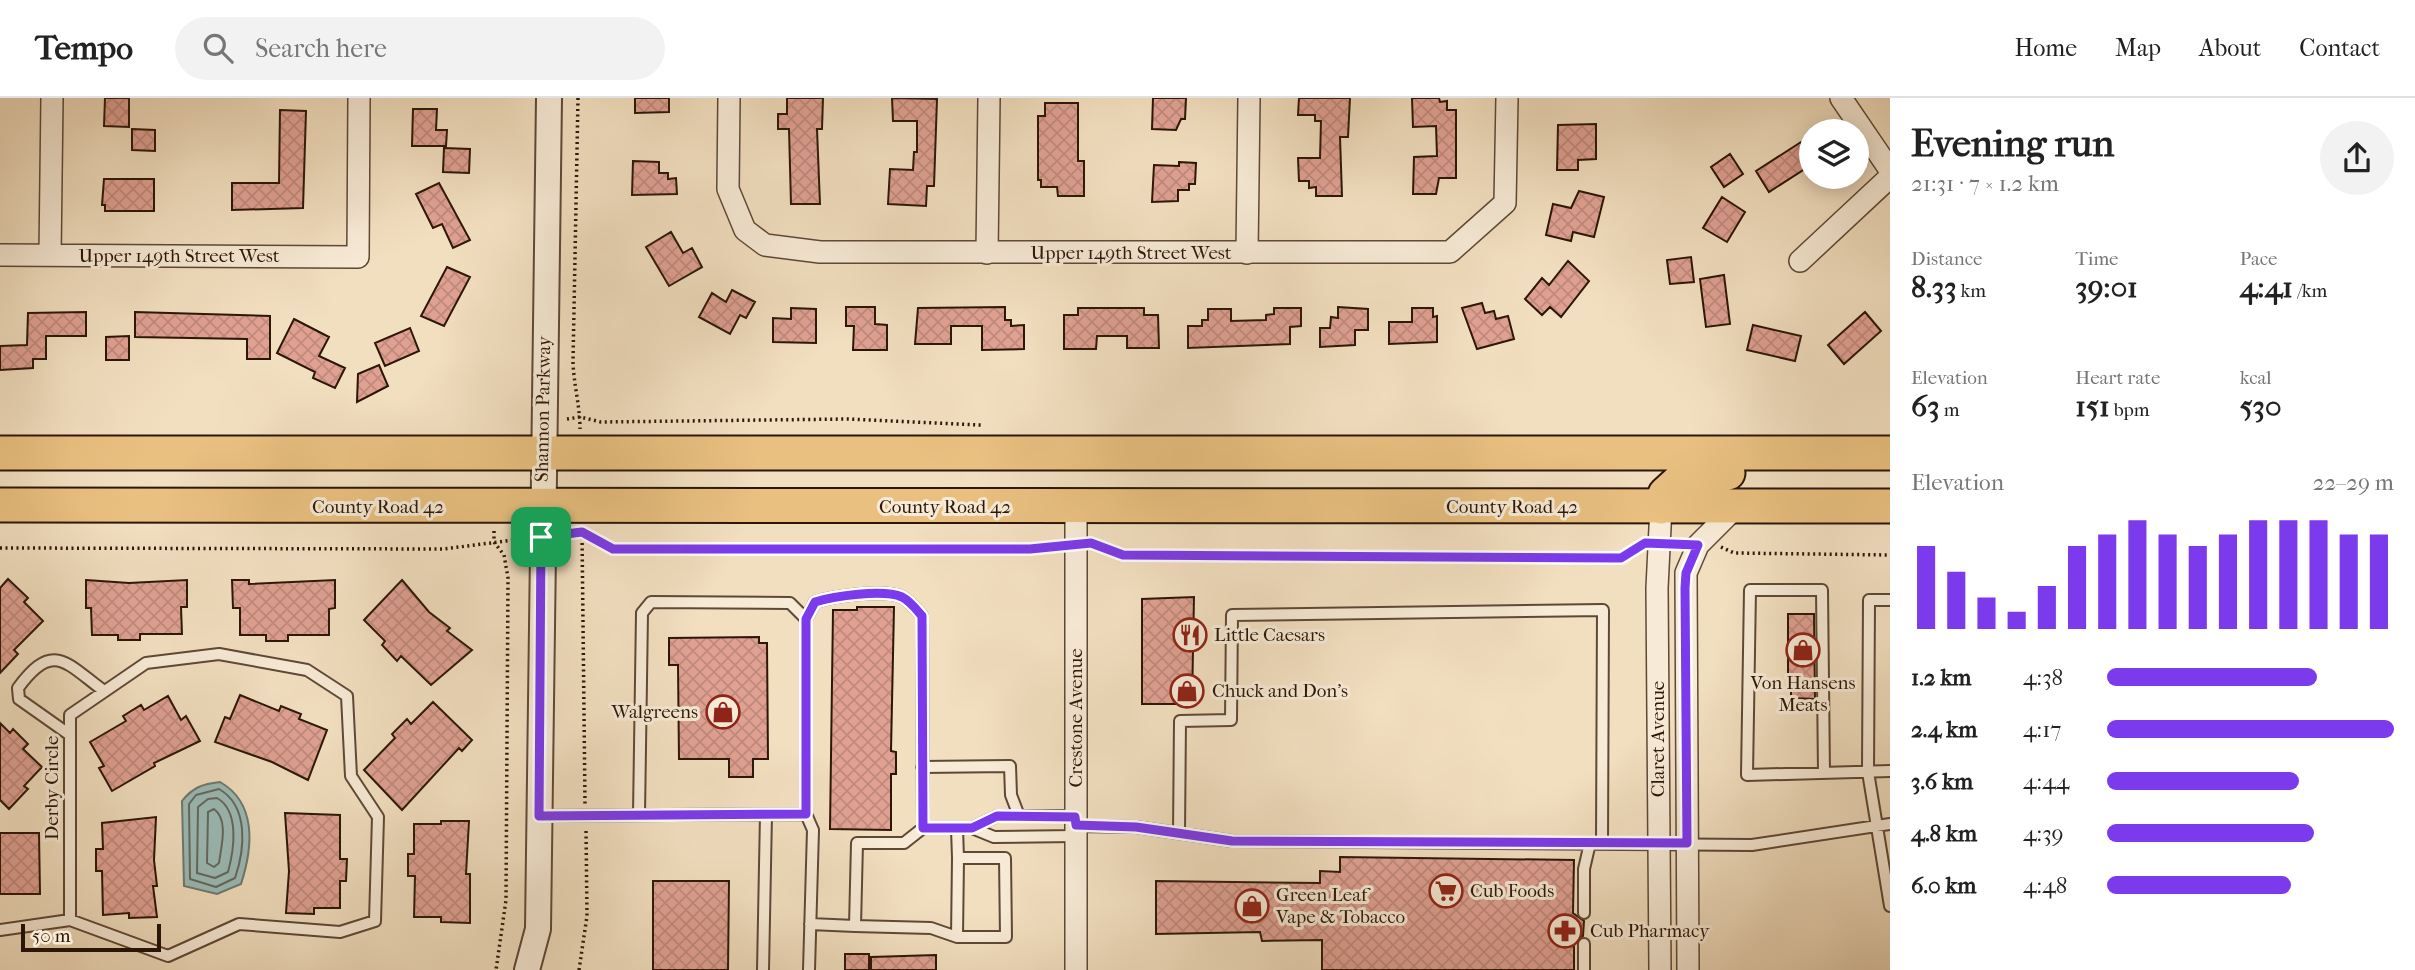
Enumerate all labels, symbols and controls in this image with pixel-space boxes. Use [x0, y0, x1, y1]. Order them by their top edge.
search box [175, 17, 665, 80]
text: Tempo [35, 29, 133, 68]
icon: search [199, 29, 237, 67]
text: Search here [255, 33, 387, 64]
text: Home [2015, 34, 2077, 62]
text: Map [2115, 34, 2161, 62]
text: About [2199, 34, 2261, 62]
text: Contact [2299, 34, 2380, 62]
map controls [1799, 119, 1869, 189]
button: layers [1799, 119, 1869, 189]
text: Evening run [1911, 121, 2114, 166]
button: share [2320, 121, 2394, 195]
text: 21:31 · 7 × 1.2 km [1911, 170, 2059, 197]
street label: Upper 149th Street West [1030, 242, 1232, 264]
street label: Upper 149th Street West [78, 245, 280, 267]
text: Distance [1911, 248, 1982, 270]
text: Time [2075, 248, 2119, 270]
text: Pace [2240, 248, 2278, 270]
text: 8.33 [1911, 270, 1956, 305]
text: 39:01 [2075, 270, 2138, 305]
text: 4:41 [2240, 270, 2293, 305]
text: km [1956, 280, 1986, 302]
text: /km [2293, 280, 2327, 302]
street label: Shannon Parkway [531, 335, 555, 482]
text: Elevation [1911, 367, 1988, 389]
text: Heart rate [2075, 367, 2160, 389]
text: kcal [2240, 367, 2272, 389]
text: 63 [1911, 389, 1940, 424]
text: 151 [2075, 389, 2110, 424]
text: 530 [2240, 389, 2281, 424]
text: m [1940, 399, 1959, 421]
text: bpm [2110, 399, 2150, 421]
text: Elevation [1911, 469, 2004, 496]
text: 22–29 m [2312, 469, 2394, 496]
street label: County Road 42 [312, 496, 444, 518]
street label: County Road 42 [879, 496, 1011, 518]
street label: County Road 42 [1446, 496, 1578, 518]
pin [511, 507, 571, 567]
icon: arrive [522, 518, 560, 556]
restaurant icon: Little Caesars [1171, 616, 1209, 654]
place label: Little Caesars [1214, 624, 1325, 646]
shop icon: Von Hansens Meats [1784, 631, 1822, 669]
street label: Crestone Avenue [1065, 648, 1087, 788]
text: 1.2 km [1911, 664, 1971, 691]
text: 4:38 [2023, 664, 2063, 691]
shop icon: Chuck and Don's [1168, 672, 1206, 710]
place label: Von Hansens Meats [1749, 672, 1856, 716]
place label: Chuck and Don's [1212, 680, 1348, 702]
street label: Claret Avenue [1647, 681, 1669, 797]
shop icon: Walgreens [704, 693, 742, 731]
place label: Walgreens [611, 701, 698, 723]
text: 2.4 km [1911, 716, 1977, 743]
text: 4:17 [2023, 716, 2061, 743]
street label: Derby Circle [41, 736, 63, 840]
text: 3.6 km [1911, 768, 1973, 795]
text: 4:44 [2023, 768, 2069, 795]
text: 4.8 km [1911, 820, 1977, 847]
text: 4:39 [2023, 820, 2064, 847]
supermarket icon: Cub Foods [1427, 872, 1465, 910]
text: 6.0 km [1911, 872, 1976, 899]
text: 4:48 [2023, 872, 2067, 899]
place label: Cub Foods [1470, 880, 1554, 902]
place label: Green Leaf Vape & Tobacco [1275, 884, 1406, 928]
shop icon: Green Leaf Vape & Tobacco [1233, 887, 1271, 925]
pharmacy icon: Cub Pharmacy [1546, 912, 1584, 950]
place label: Cub Pharmacy [1590, 920, 1710, 942]
scale bar [21, 921, 161, 953]
text: 50 m [32, 925, 71, 947]

